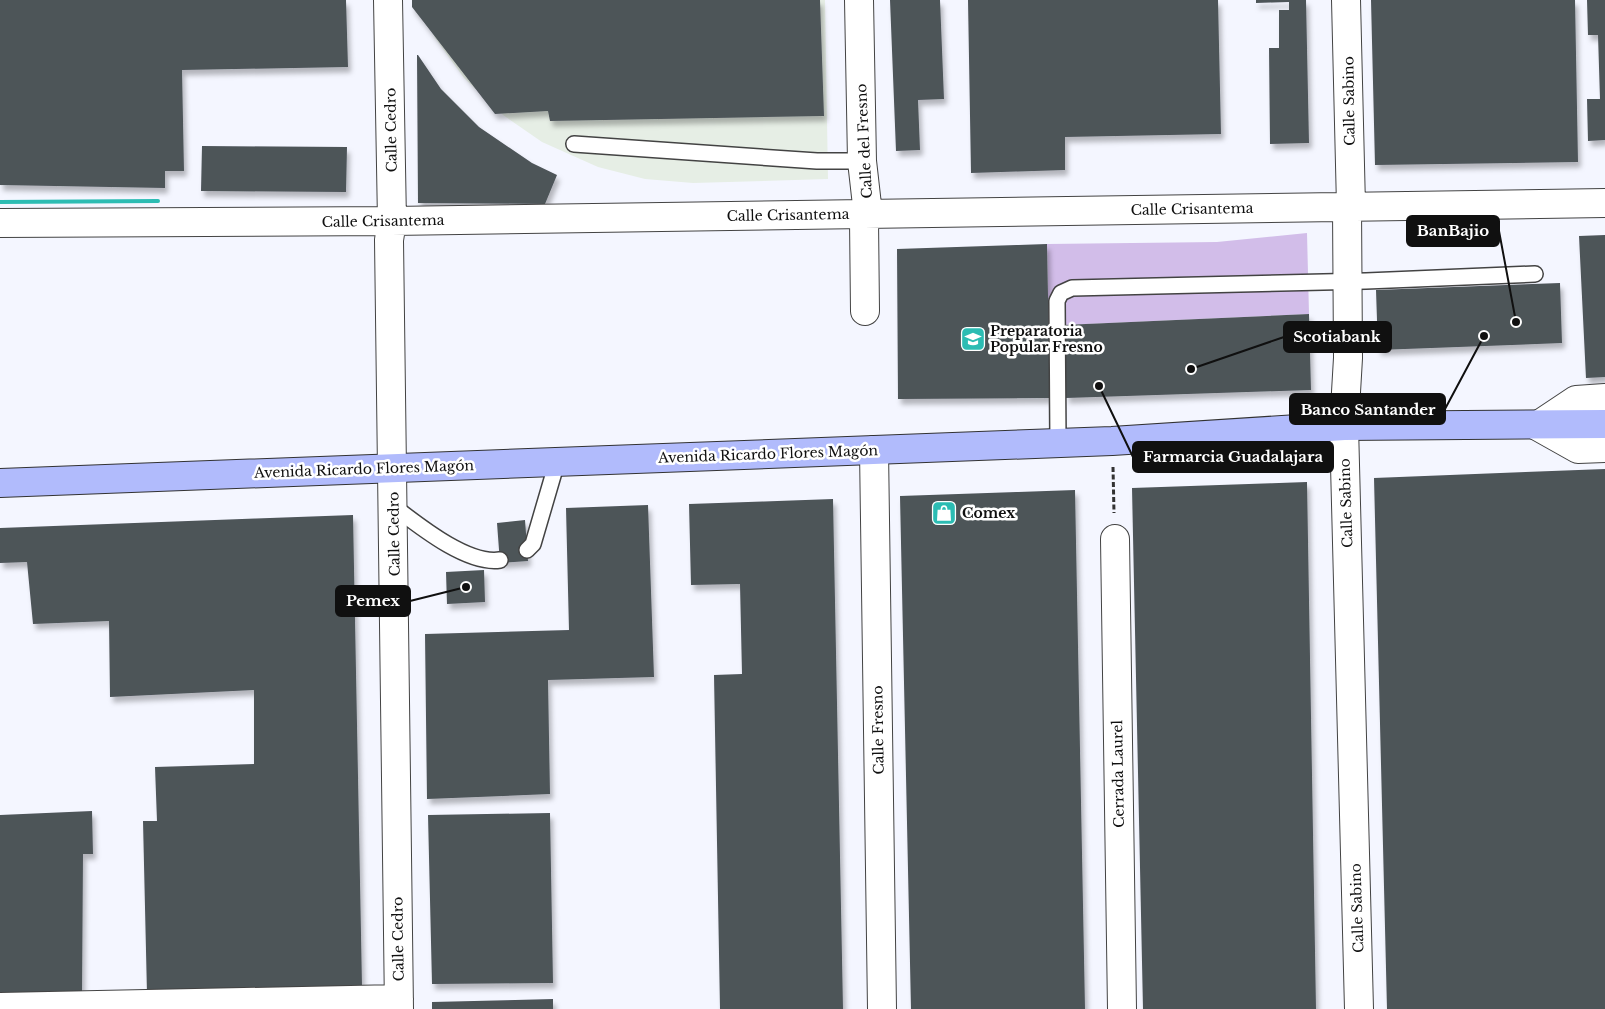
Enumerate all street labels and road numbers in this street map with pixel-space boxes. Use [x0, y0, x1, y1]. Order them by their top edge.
street label: Calle Sabino [1339, 56, 1359, 146]
street label: Calle del Fresno [852, 83, 876, 199]
street label: Calle Cedro [381, 88, 401, 172]
street label: Calle Crisantema [1131, 199, 1254, 219]
street label: Calle Crisantema [727, 205, 850, 225]
street label: Calle Crisantema [322, 211, 445, 231]
street label: Avenida Ricardo Flores Magón [657, 441, 879, 467]
street label: Avenida Ricardo Flores Magón [253, 456, 475, 482]
street label: Calle Sabino [1335, 458, 1357, 548]
street label: Calle Cedro [384, 492, 404, 576]
street label: Calle Fresno [868, 685, 888, 775]
street label: Cerrada Laurel [1108, 719, 1128, 828]
street label: Calle Sabino [1346, 863, 1368, 953]
street label: Calle Cedro [388, 897, 408, 981]

